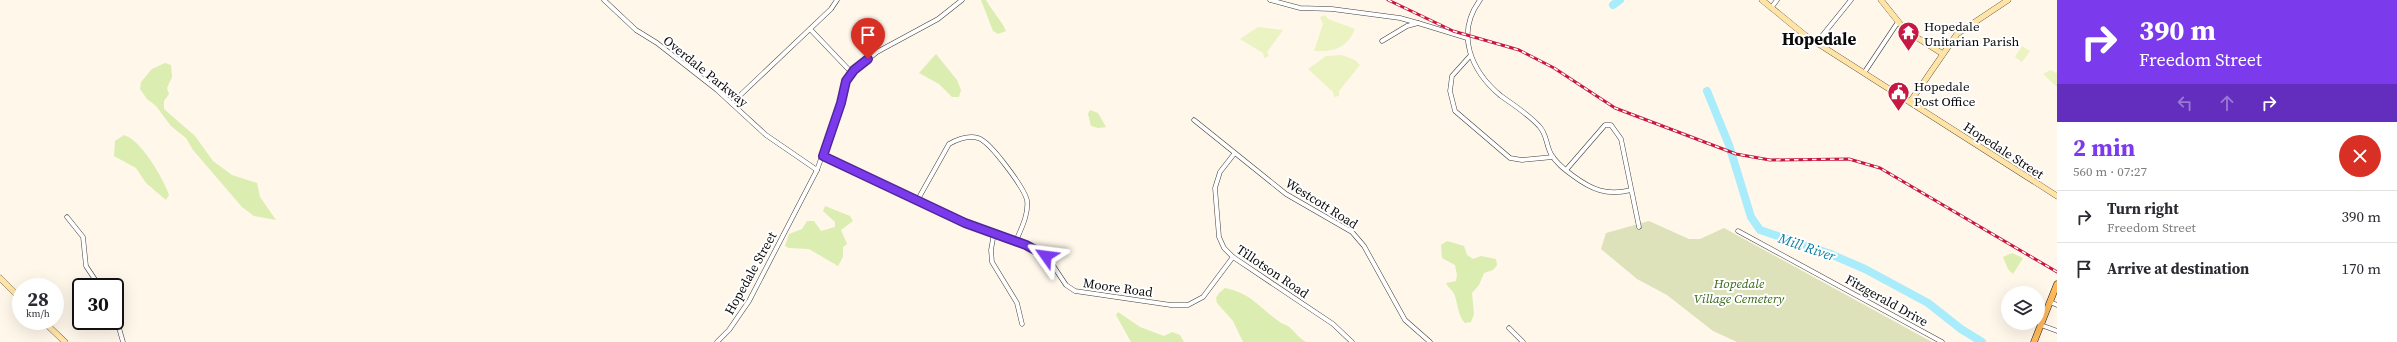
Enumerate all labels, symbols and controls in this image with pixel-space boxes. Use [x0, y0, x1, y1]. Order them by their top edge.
text: 390 m [2139, 11, 2216, 49]
icon: right [2073, 16, 2125, 68]
pin [851, 18, 885, 59]
place label: Hopedale Unitarian Parish [1924, 18, 2020, 50]
temple icon: Hopedale Unitarian Parish [1896, 20, 1922, 53]
icon: arrive [857, 24, 879, 46]
district label: Hopedale [1782, 27, 1856, 51]
street label: Overdale Parkway [660, 32, 752, 111]
text: Freedom Street [2139, 47, 2262, 72]
place label: Hopedale Post Office [1914, 78, 1976, 110]
public building icon: Hopedale Post Office [1885, 80, 1911, 113]
icon: left [2174, 92, 2196, 114]
icon: ahead [2216, 92, 2238, 114]
icon: right [2258, 92, 2280, 114]
street label: Hopedale Street [1960, 118, 2048, 183]
text: 2 min [2073, 131, 2135, 164]
button: close [2339, 135, 2381, 177]
text: 560 m · 07:27 [2073, 163, 2147, 180]
street label: Westcott Road [1282, 174, 1362, 233]
text: Turn right [2107, 198, 2179, 219]
icon: right [2073, 206, 2095, 228]
text: 390 m [2341, 206, 2381, 227]
text: Freedom Street [2107, 219, 2196, 236]
street label: Hopedale Street [721, 228, 781, 318]
water label: Mill River [1775, 228, 1839, 266]
position arrow [1025, 235, 1067, 277]
street label: Tillotson Road [1233, 241, 1313, 302]
icon: arrive [2073, 258, 2095, 280]
text: Arrive at destination [2107, 258, 2249, 279]
text: 170 m [2341, 258, 2381, 279]
street label: Fitzgerald Drive [1842, 271, 1932, 330]
street label: Moore Road [1082, 274, 1155, 301]
park label: Hopedale Village Cemetery [1694, 275, 1785, 307]
speed limit sign: 30 [72, 278, 124, 330]
text: 28 [27, 285, 49, 313]
map controls [2001, 286, 2045, 330]
button: layers [2001, 286, 2045, 330]
text: km/h [26, 307, 50, 320]

